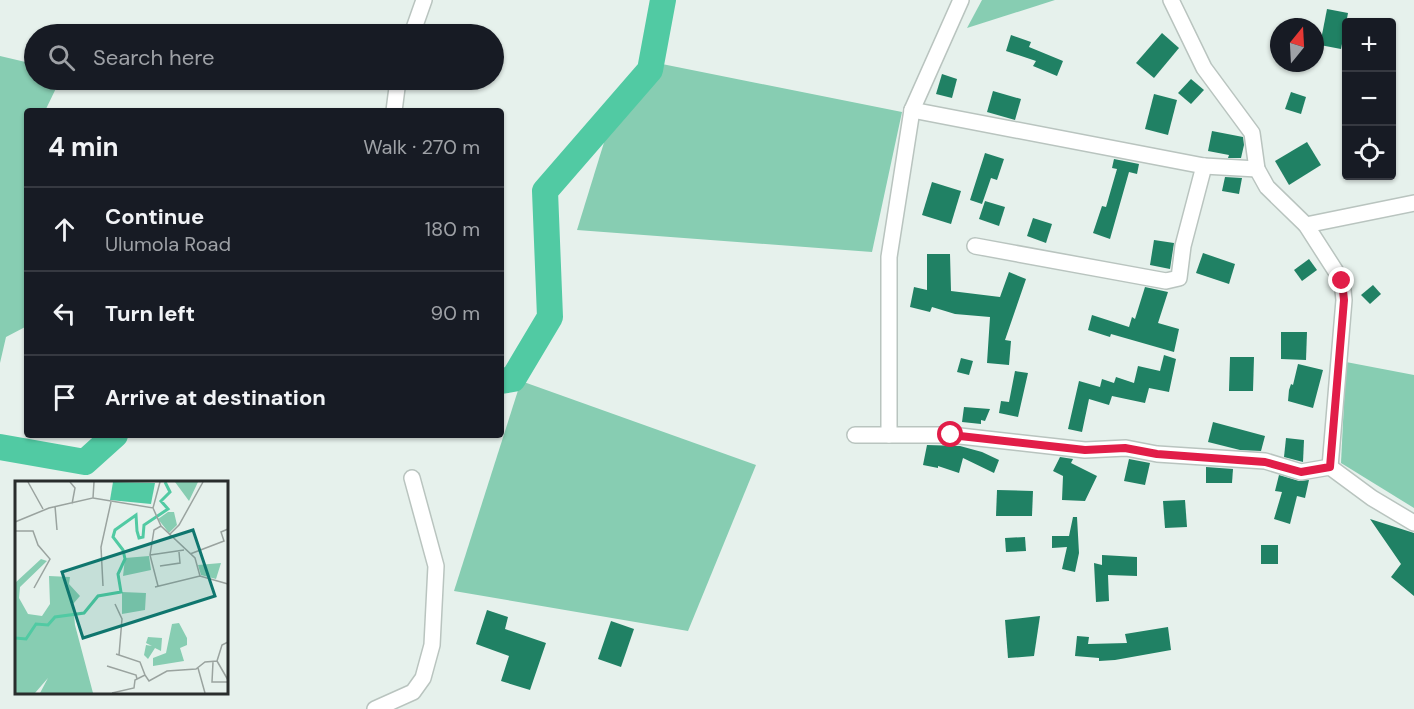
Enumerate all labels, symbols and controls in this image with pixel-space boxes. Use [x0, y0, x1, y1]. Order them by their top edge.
north arrow [1270, 18, 1324, 72]
map controls [1342, 18, 1396, 180]
button: + [1342, 18, 1396, 72]
search box [24, 24, 504, 90]
icon: search [45, 41, 78, 74]
text: Search here [93, 43, 214, 72]
button: − [1342, 72, 1396, 126]
button: locate [1342, 126, 1396, 180]
text: 4 min [48, 130, 119, 164]
text: Walk · 270 m [363, 134, 480, 160]
text: Continue [105, 202, 204, 231]
icon: ahead [48, 213, 81, 246]
text: 180 m [425, 216, 480, 242]
text: Ulumola Road [105, 231, 231, 257]
route end [1328, 267, 1354, 293]
icon: left [48, 297, 81, 330]
text: Turn left [105, 299, 195, 328]
text: 90 m [431, 300, 480, 326]
icon: arrive [48, 381, 81, 414]
text: Arrive at destination [105, 383, 326, 412]
route start [937, 421, 963, 447]
inset map [15, 481, 228, 694]

